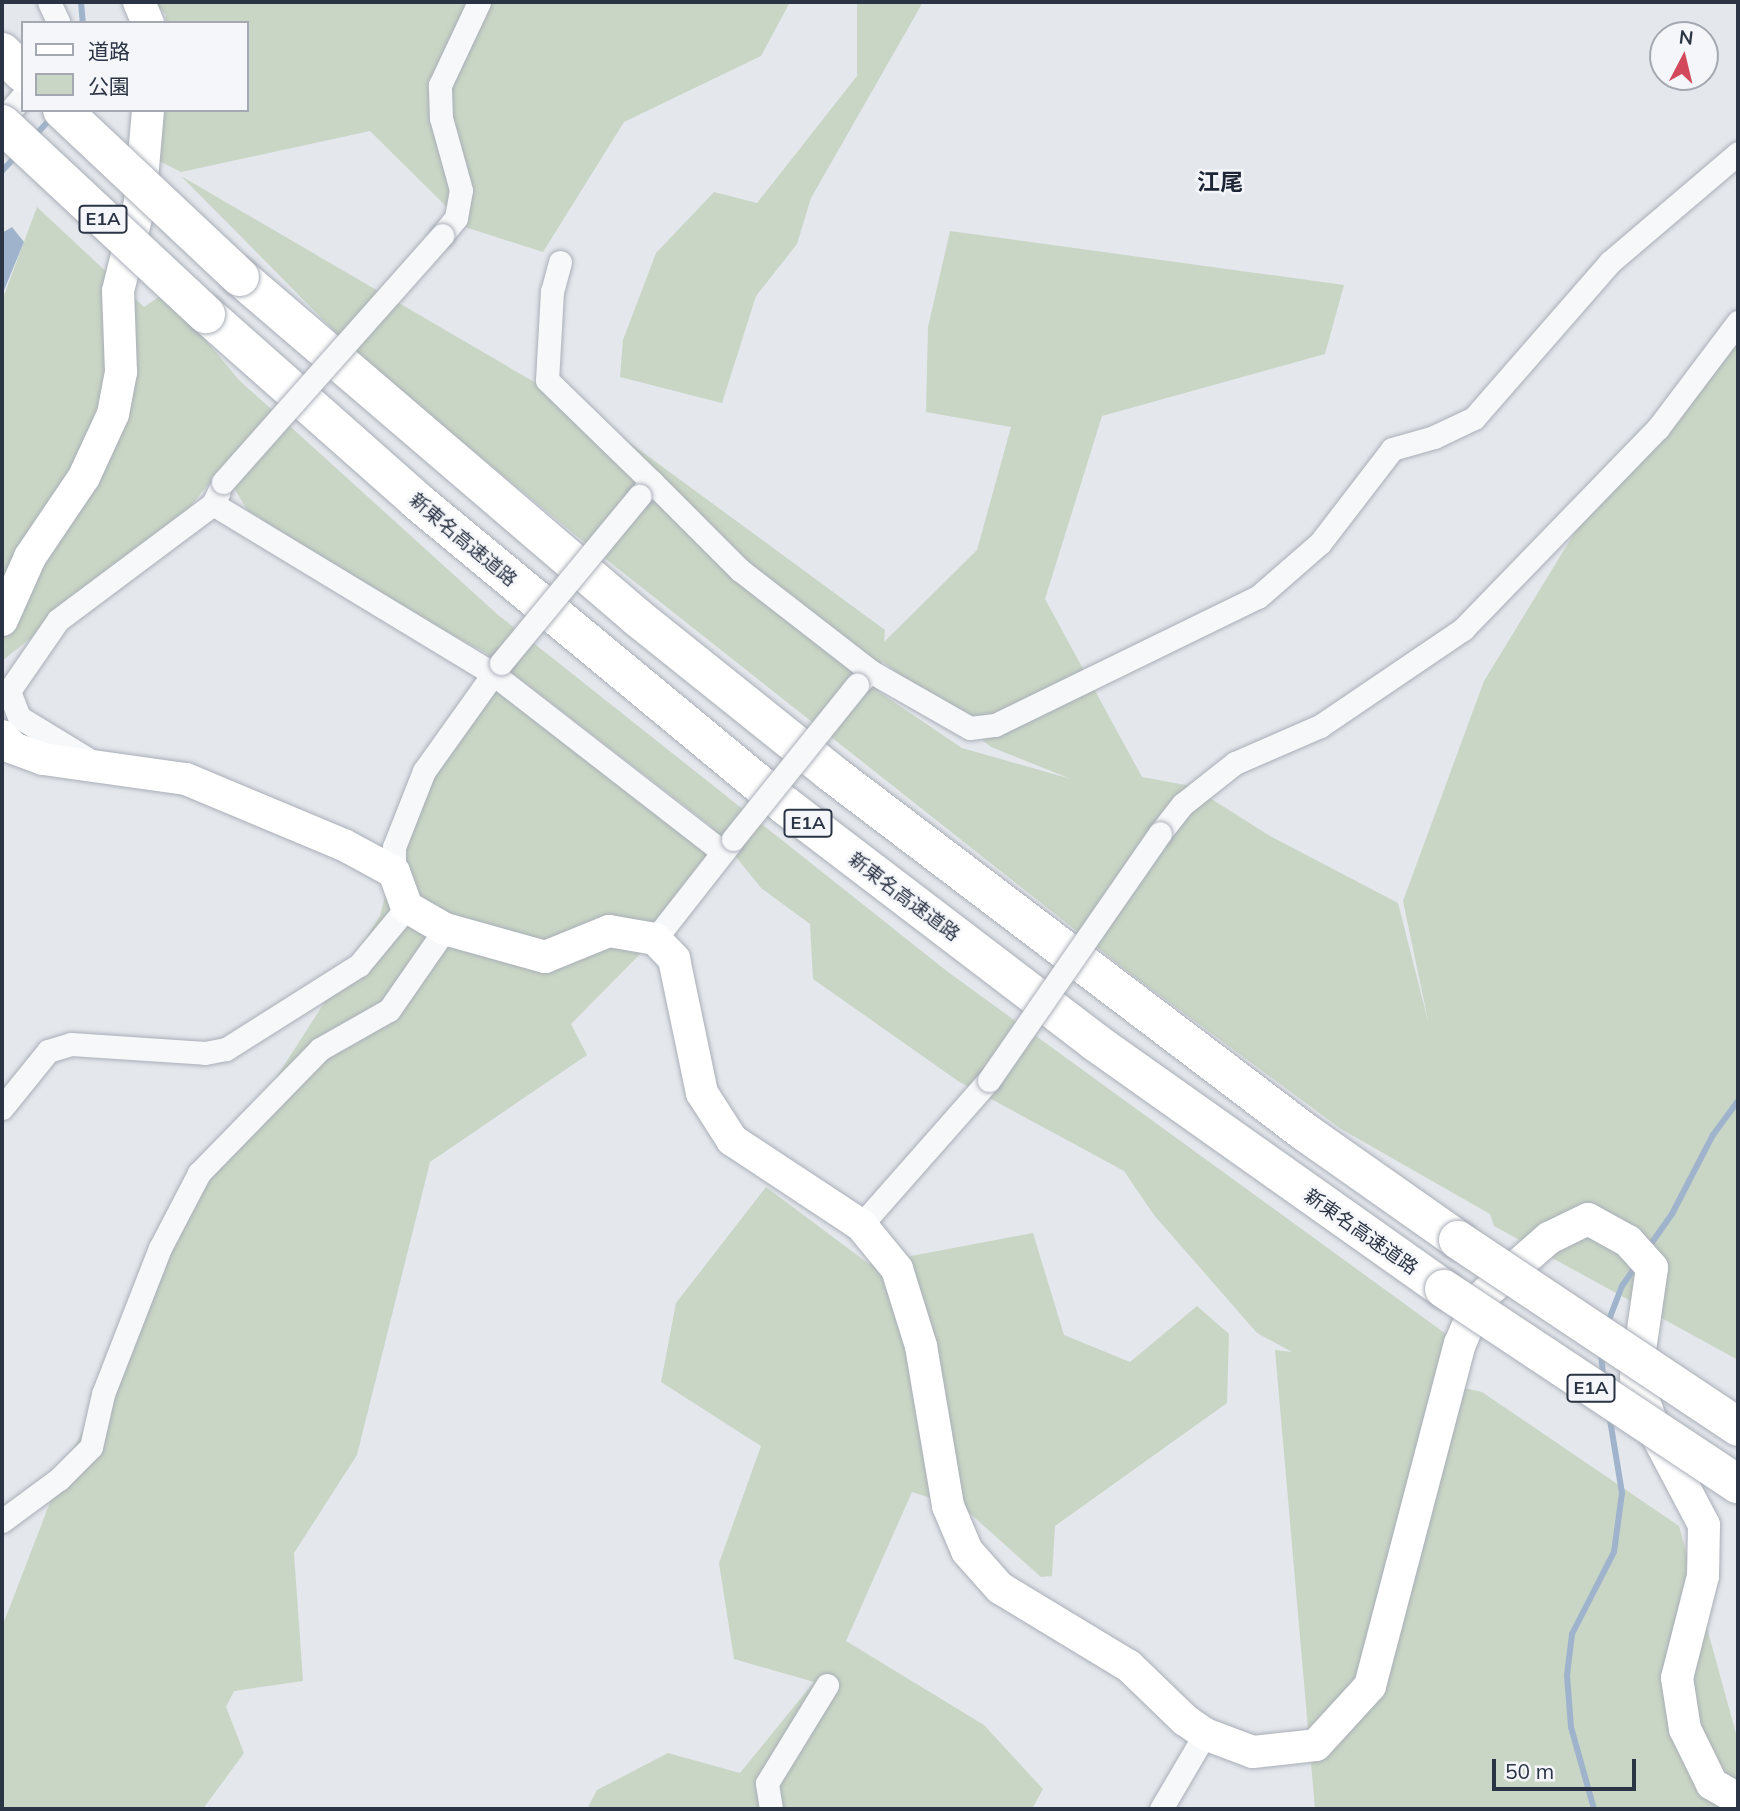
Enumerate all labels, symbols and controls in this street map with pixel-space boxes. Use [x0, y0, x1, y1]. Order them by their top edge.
legend [21, 21, 248, 112]
north arrow [1649, 21, 1719, 91]
text: N [1678, 24, 1695, 50]
text: 道路 [88, 38, 130, 64]
text: 公園 [88, 73, 130, 99]
district label: 江尾 [1197, 168, 1243, 196]
road number: E1A [77, 204, 129, 233]
street label: 新東名高速道路 [405, 489, 521, 591]
road number: E1A [782, 808, 834, 838]
street label: 新東名高速道路 [844, 848, 964, 946]
street label: 新東名高速道路 [1300, 1185, 1422, 1279]
road number: E1A [1565, 1373, 1617, 1402]
scale bar [1495, 1744, 1638, 1788]
text: 50 m [1505, 1758, 1554, 1784]

